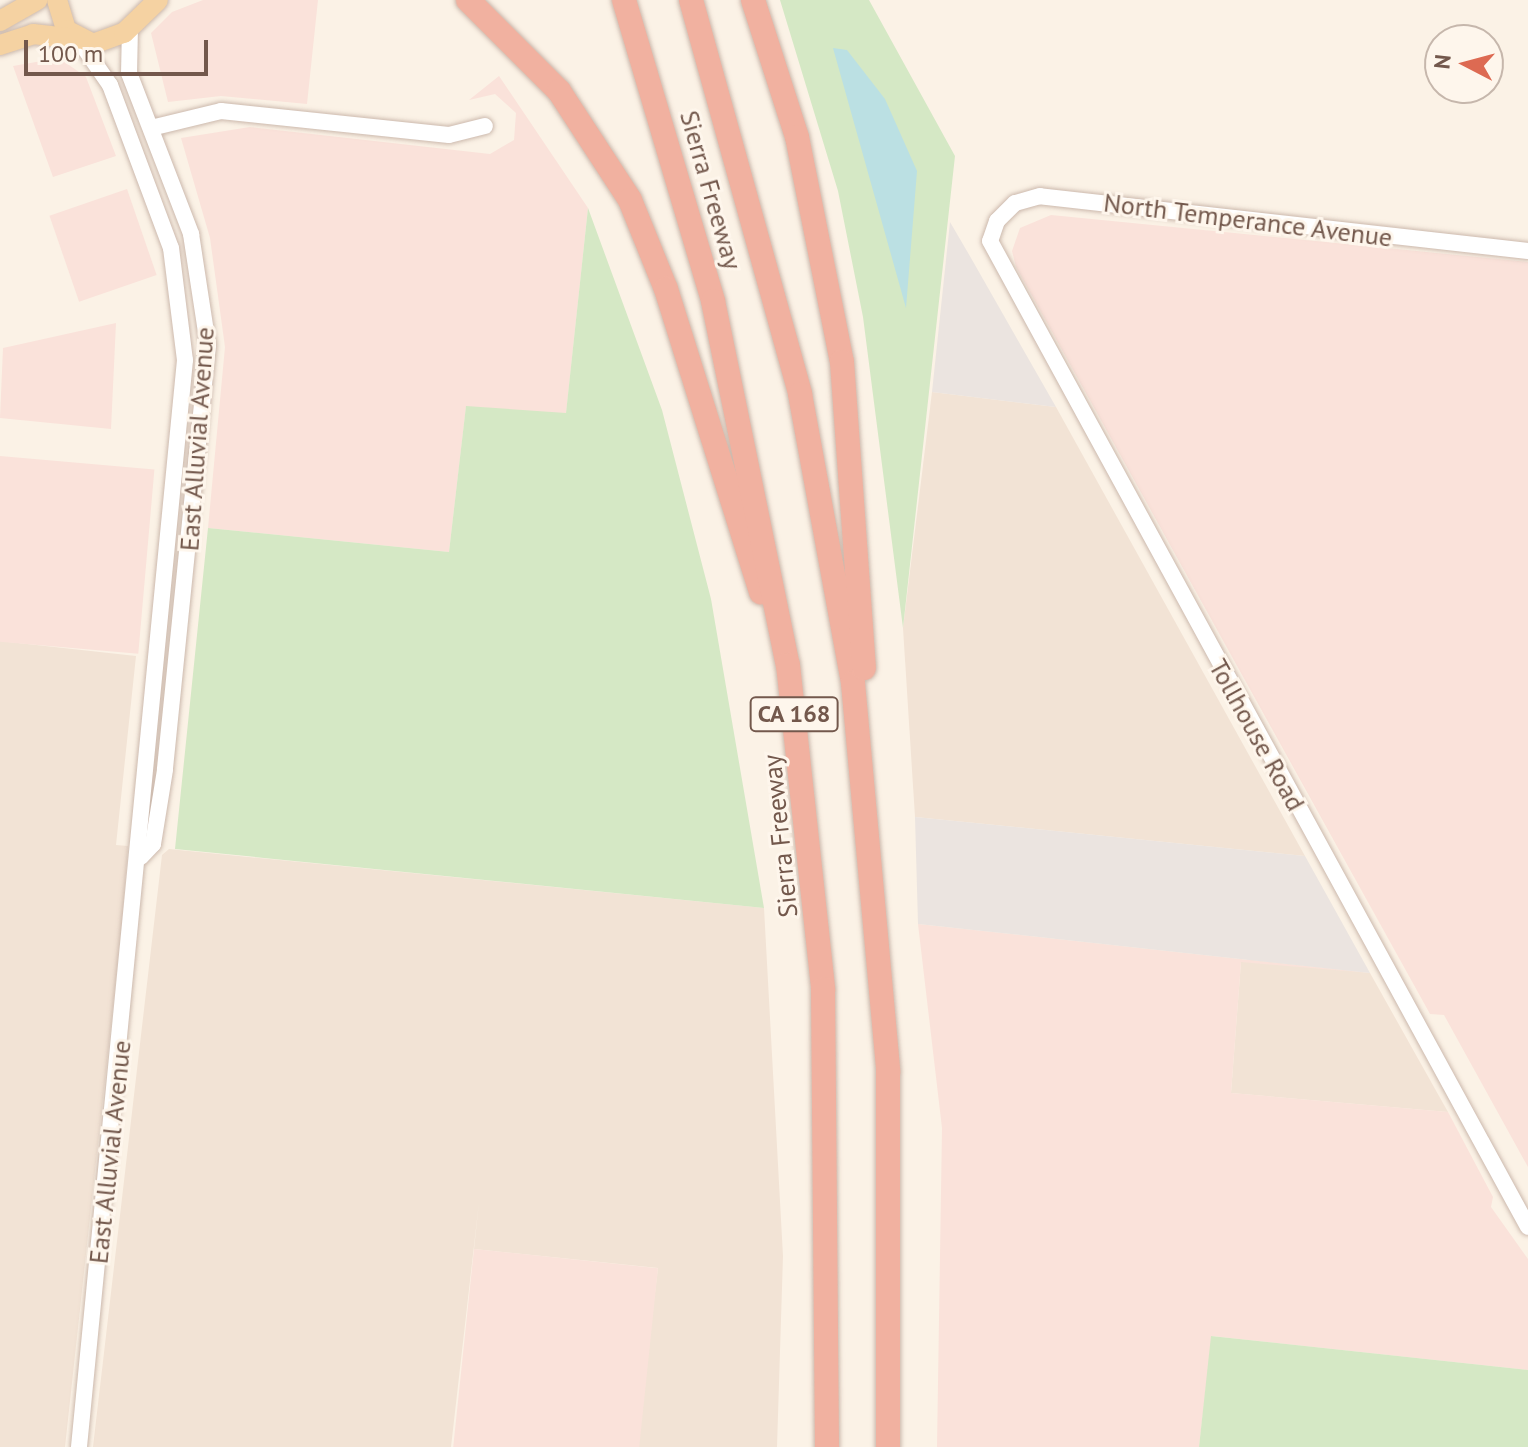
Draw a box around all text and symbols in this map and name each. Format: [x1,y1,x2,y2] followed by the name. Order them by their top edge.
[28,24,212,74] scale bar
[1424,24,1504,104] north arrow
[38,38,103,69] text: 100 m
[1427,53,1457,70] text: N
[673,107,749,273] street label: Sierra Freeway
[1101,187,1395,253] street label: North Temperance Avenue
[174,325,220,553] street label: East Alluvial Avenue
[1203,654,1311,816] street label: Tollhouse Road
[748,694,840,734] road number: CA 168
[756,753,804,919] street label: Sierra Freeway
[83,1038,137,1266] street label: East Alluvial Avenue

